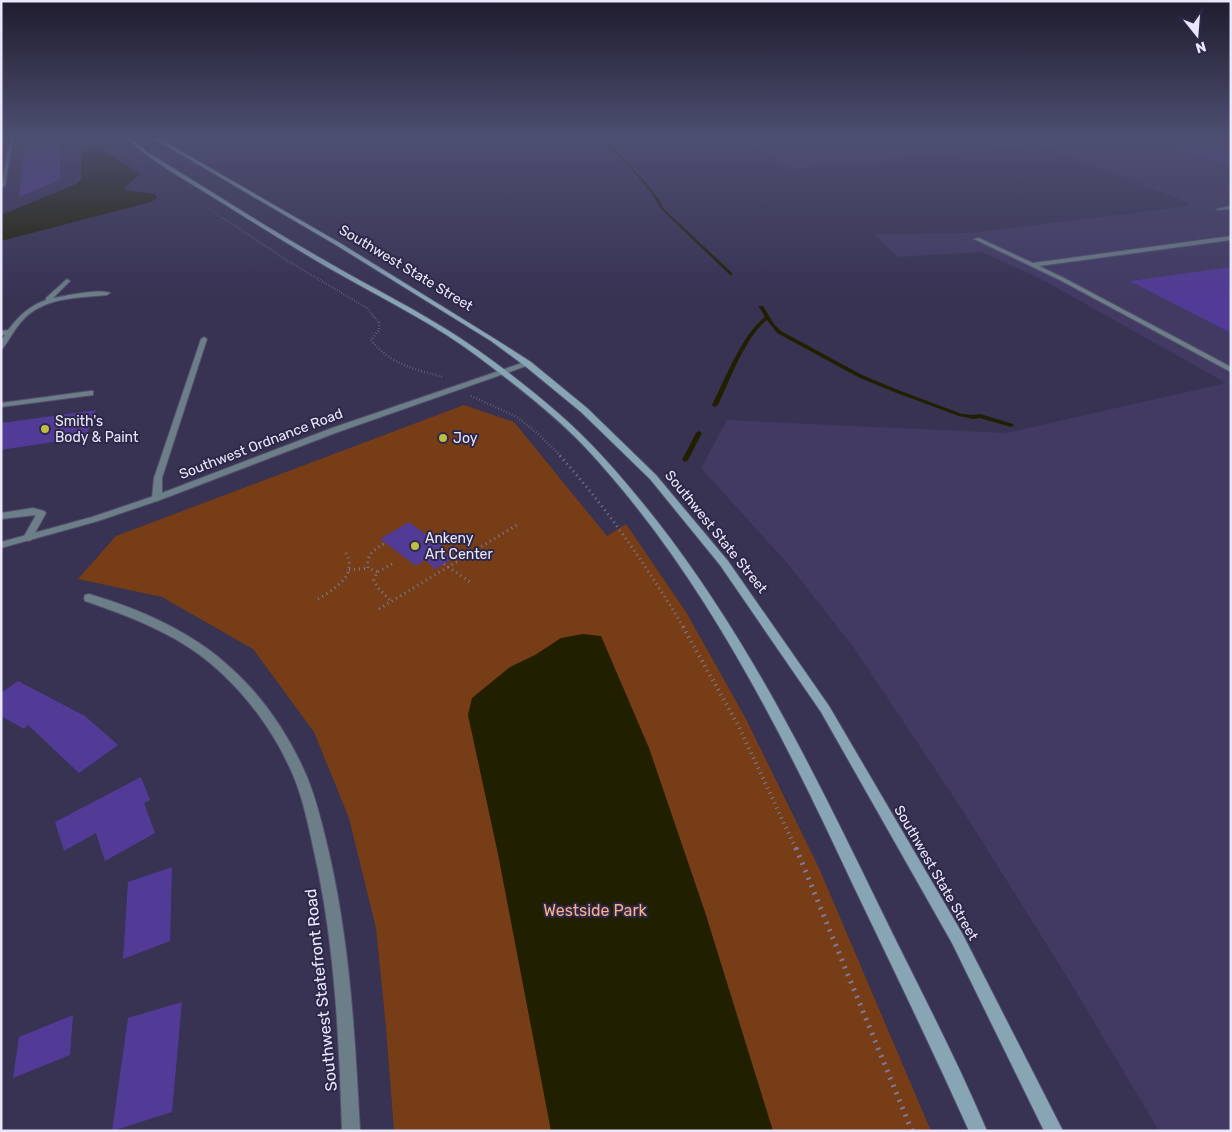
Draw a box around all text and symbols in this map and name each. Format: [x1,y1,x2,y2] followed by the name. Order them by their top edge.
[1172,10,1222,60] north arrow
[1193,37,1208,57] text: N
[336,221,476,315] street label: Southwest State Street
[177,405,345,483] street label: Southwest Ordnance Road
[55,413,139,446] place label: Smith's Body & Paint
[39,423,51,435] marker: Smith's Body & Paint
[453,430,478,447] place label: Joy
[437,432,449,444] marker: Joy
[661,467,771,597] street label: Southwest State Street
[425,530,493,563] place label: Ankeny Art Center
[409,540,421,552] marker: Ankeny Art Center
[890,802,982,944] street label: Southwest State Street
[301,888,341,1092] street label: Southwest Statefront Road
[543,901,648,920] park label: Westside Park

